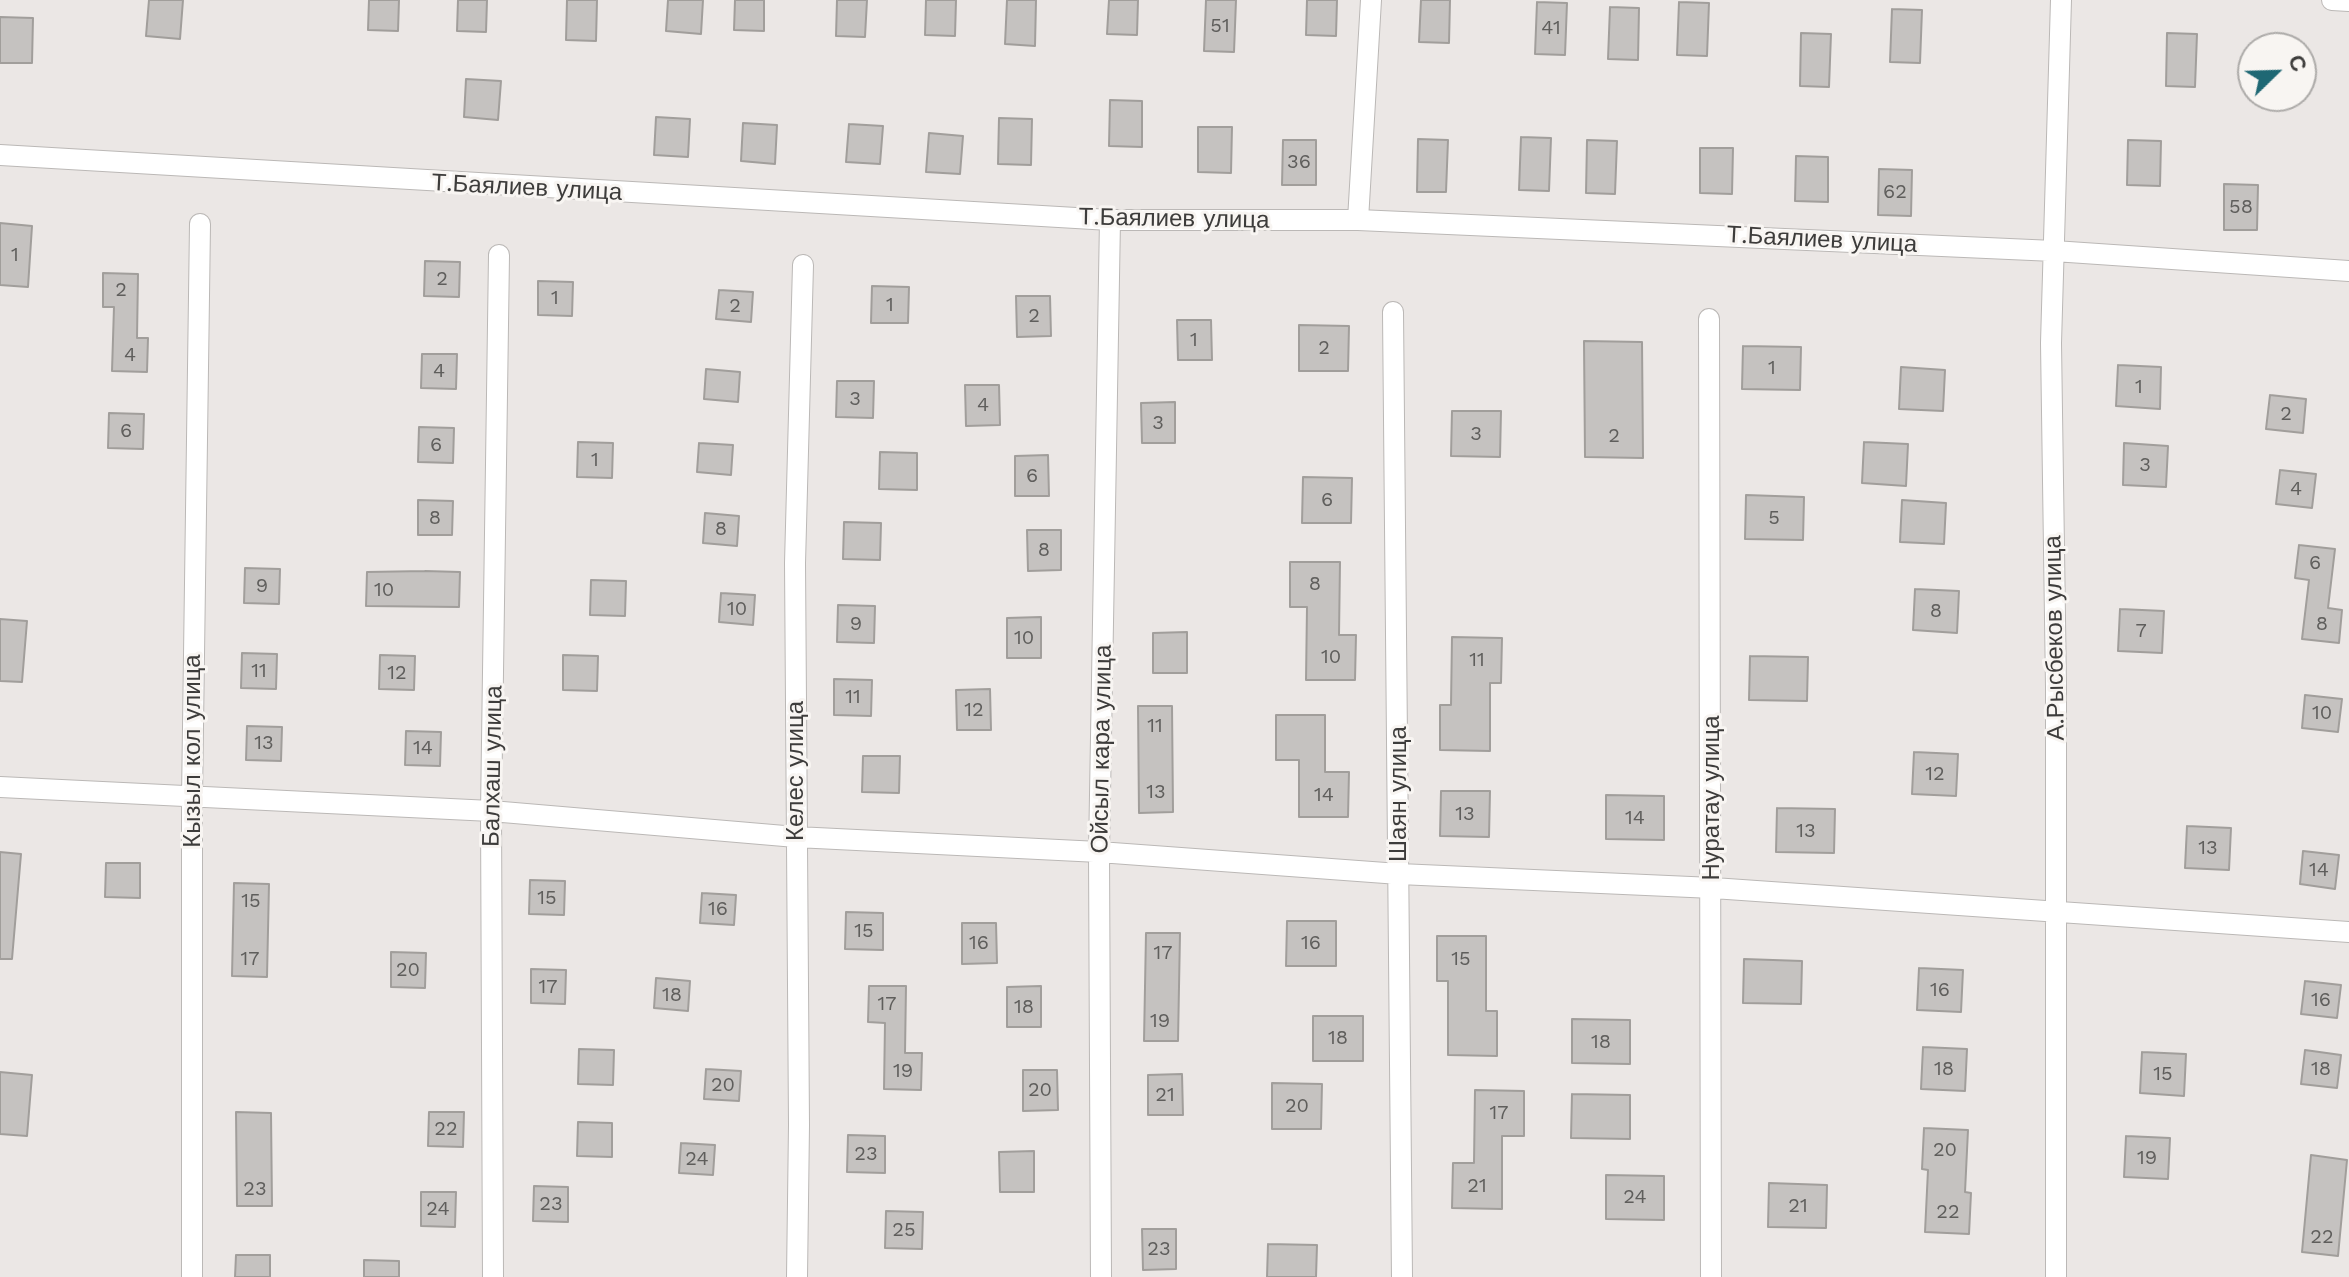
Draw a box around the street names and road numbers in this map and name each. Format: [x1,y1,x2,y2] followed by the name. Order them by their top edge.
[431,169,623,207] street label: Т.Баялиев улица
[1078,203,1270,235] street label: Т.Баялиев улица
[1726,221,1918,259] street label: Т.Баялиев улица
[2039,535,2071,741] street label: А.Рысбеков улица
[1086,644,1118,854] street label: Ойсыл кара улица
[179,654,207,848] street label: Кызыл кол улица
[477,685,509,847] street label: Балхаш улица
[782,701,810,841] street label: Келес улица
[1698,715,1726,881] street label: Нуратау улица
[1385,726,1413,862] street label: Шаян улица

